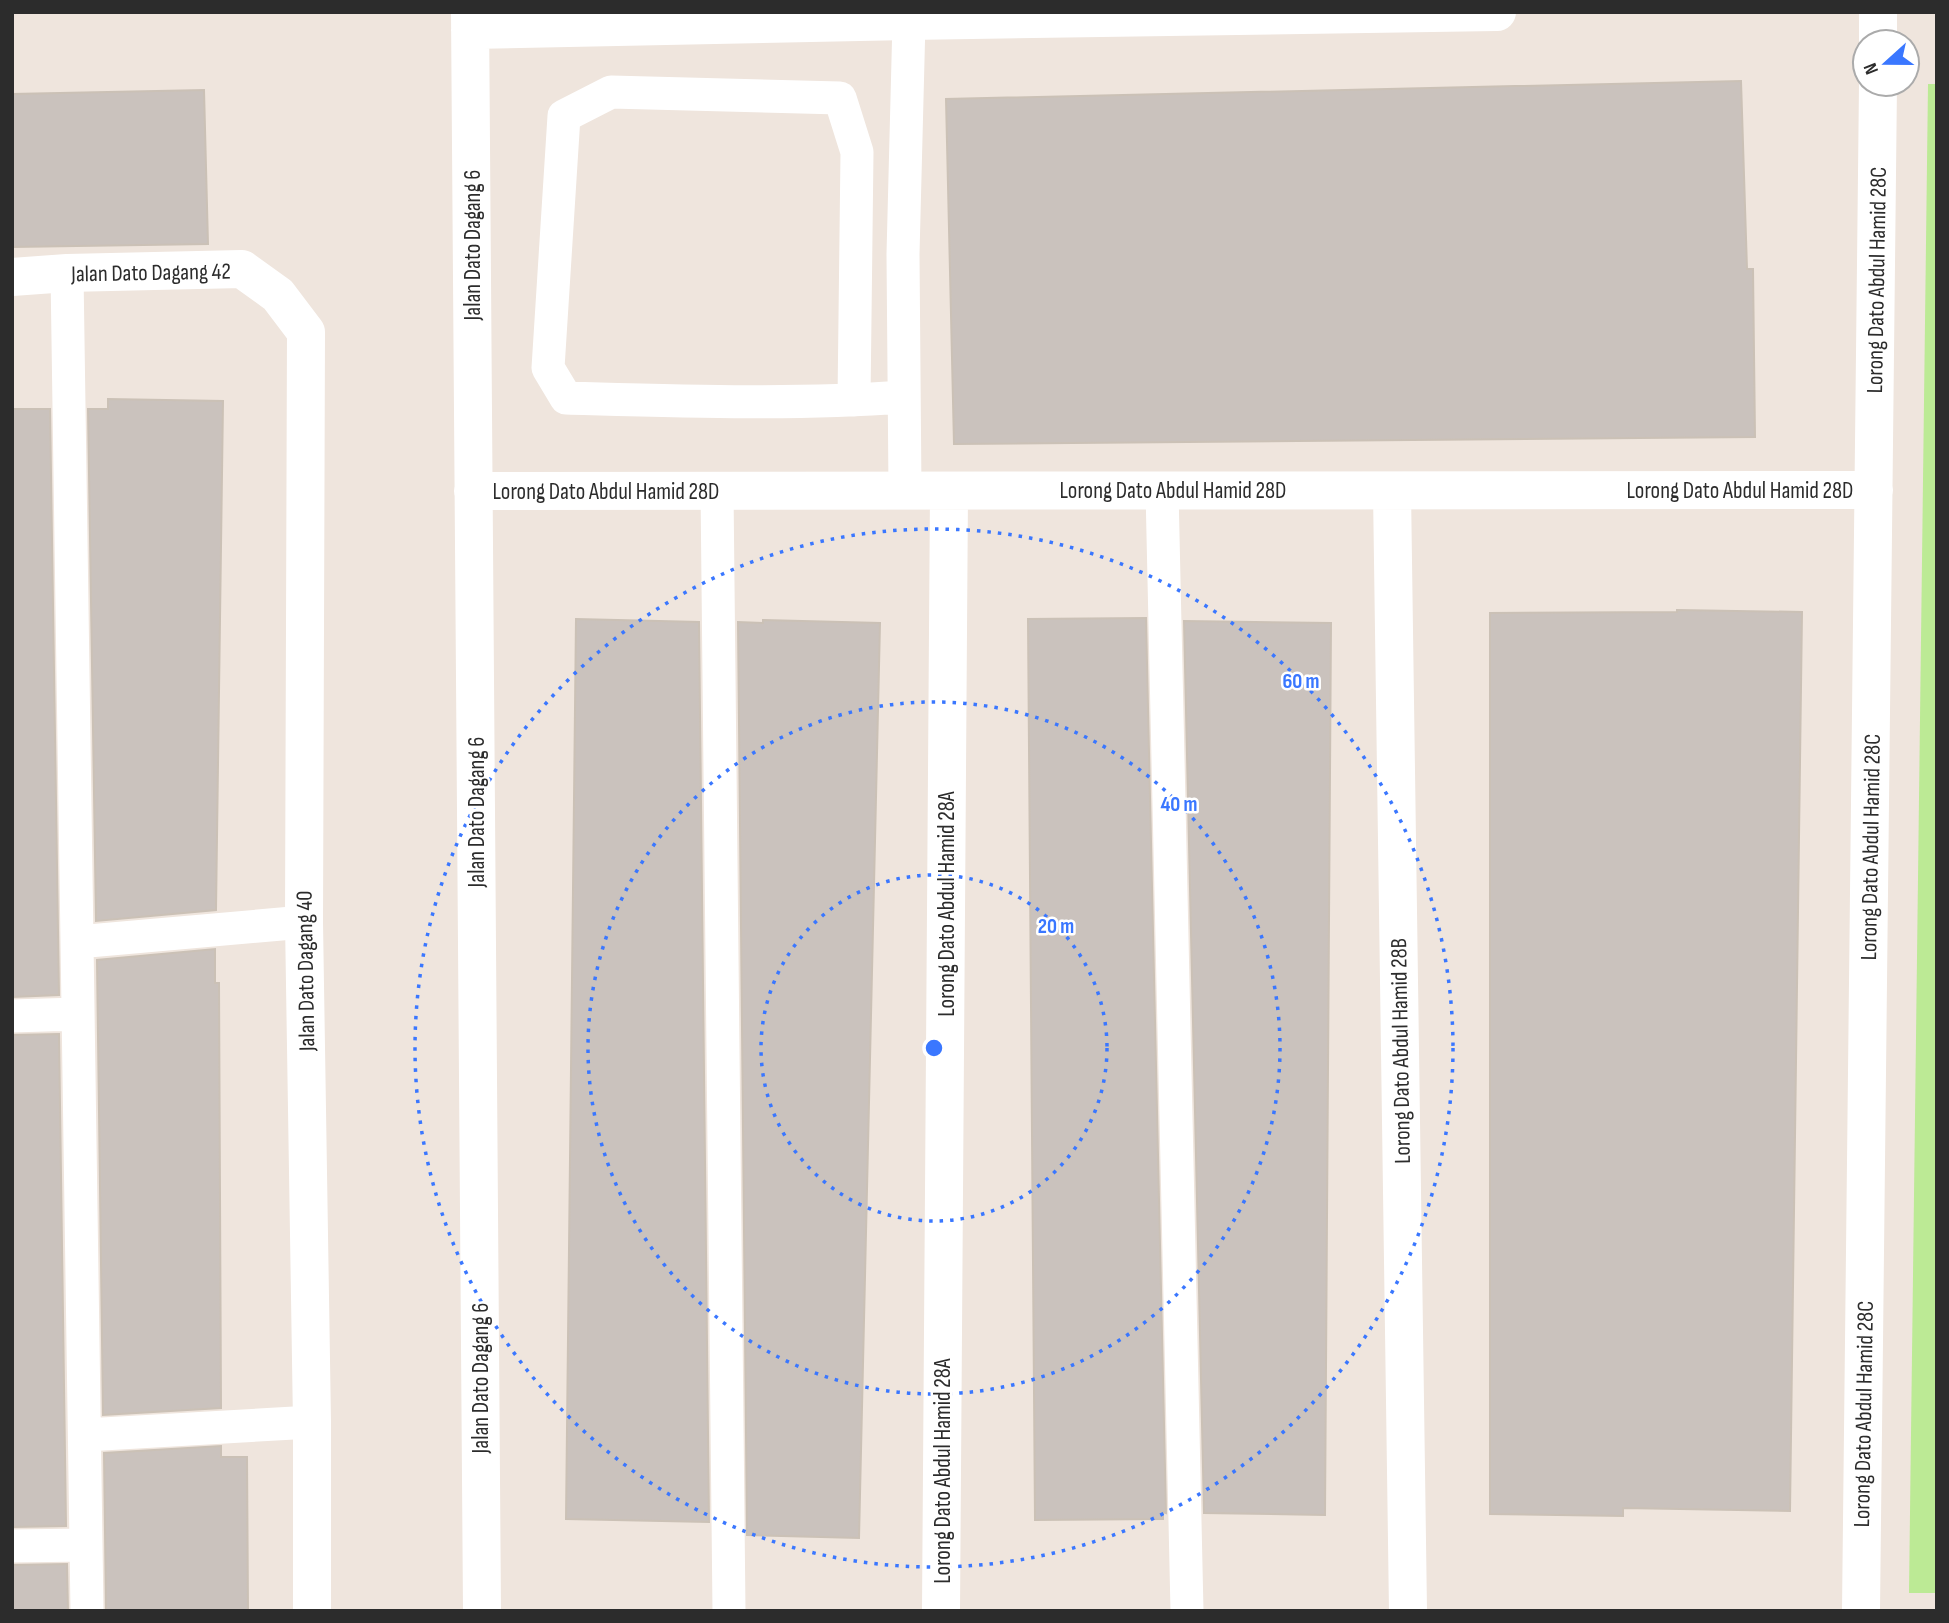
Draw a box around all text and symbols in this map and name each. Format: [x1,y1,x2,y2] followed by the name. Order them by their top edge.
[1851,28,1921,98] north arrow
[1859,60,1884,77] text: N
[1861,166,1893,394] street label: Lorong Dato Abdul Hamid 28C
[459,170,487,321] street label: Jalan Dato Dagang 6
[70,258,231,288] street label: Jalan Dato Dagang 42
[1060,477,1286,505] street label: Lorong Dato Abdul Hamid 28D
[1627,477,1853,505] street label: Lorong Dato Abdul Hamid 28D
[493,478,719,506] street label: Lorong Dato Abdul Hamid 28D
[1282,669,1320,694] text: 60 m
[1855,733,1887,961] street label: Lorong Dato Abdul Hamid 28C
[463,737,491,888] street label: Jalan Dato Dagang 6
[933,791,961,1017] street label: Lorong Dato Abdul Hamid 28A
[1161,792,1197,817] text: 40 m
[291,890,321,1052] street label: Jalan Dato Dagang 40
[1038,914,1074,939] text: 20 m
[1385,938,1417,1164] street label: Lorong Dato Abdul Hamid 28B
[922,1036,946,1060] centre of rings
[1848,1300,1880,1528] street label: Lorong Dato Abdul Hamid 28C
[467,1303,495,1454] street label: Jalan Dato Dagang 6
[929,1358,957,1584] street label: Lorong Dato Abdul Hamid 28A

